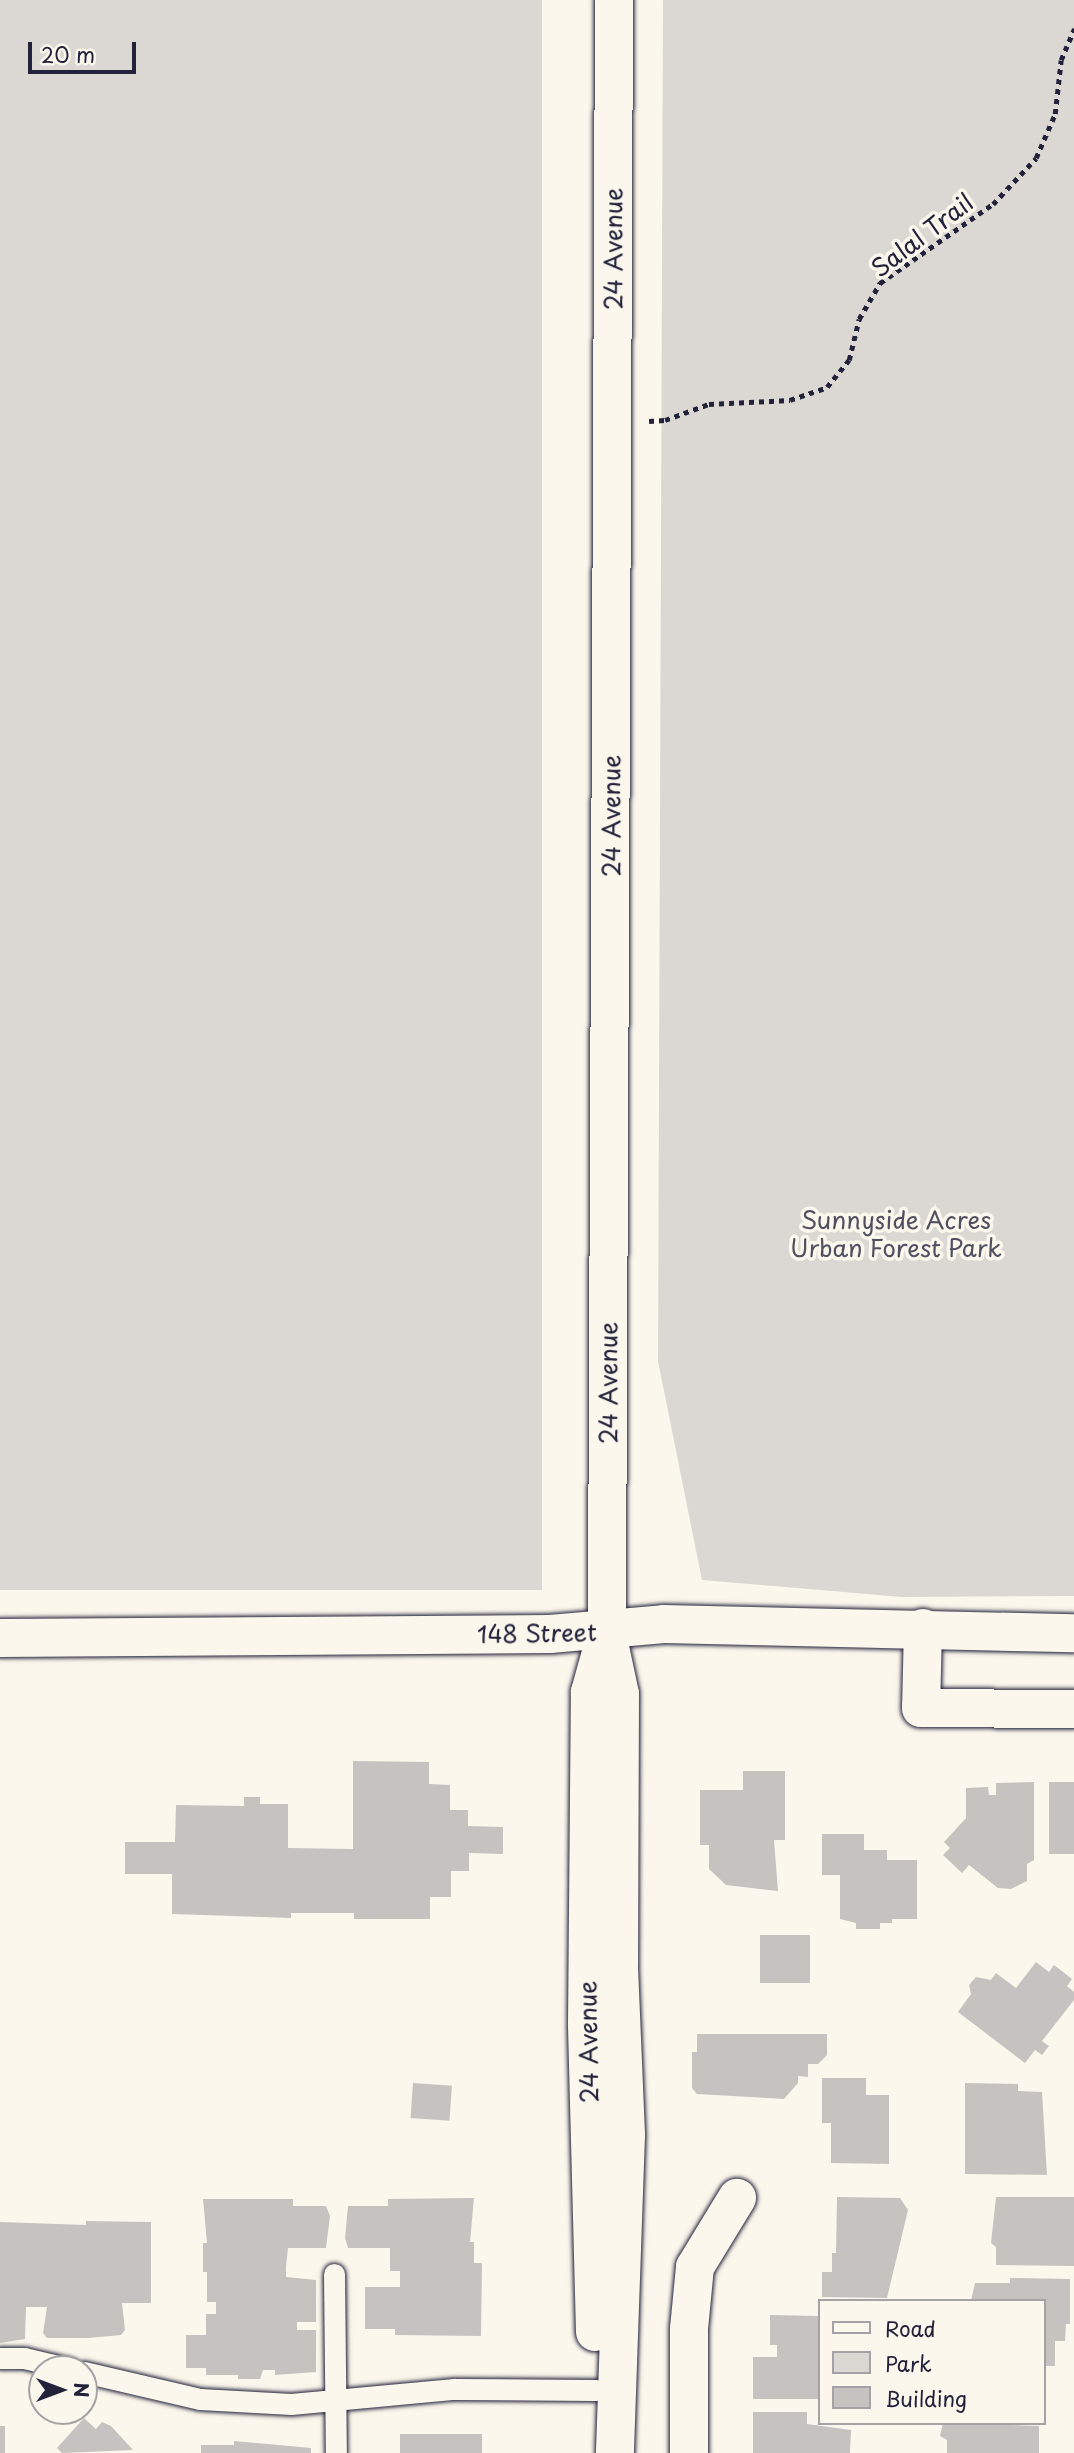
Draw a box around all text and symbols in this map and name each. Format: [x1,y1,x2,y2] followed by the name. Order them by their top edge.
[32,28,140,72] scale bar
[41,38,95,70] text: 20 m
[865,187,979,283] street label: Salal Trail
[599,188,627,310] street label: 24 Avenue
[597,755,625,877] street label: 24 Avenue
[789,1206,1003,1262] park label: Sunnyside Acres Urban Forest Park
[594,1322,622,1444] street label: 24 Avenue
[476,1618,598,1648] street label: 148 Street
[573,1981,603,2103] street label: 24 Avenue
[818,2299,1046,2425] legend
[885,2312,936,2344] text: Road
[885,2347,932,2379] text: Park
[28,2355,98,2425] north arrow
[68,2382,96,2398] text: N
[885,2382,967,2414] text: Building

